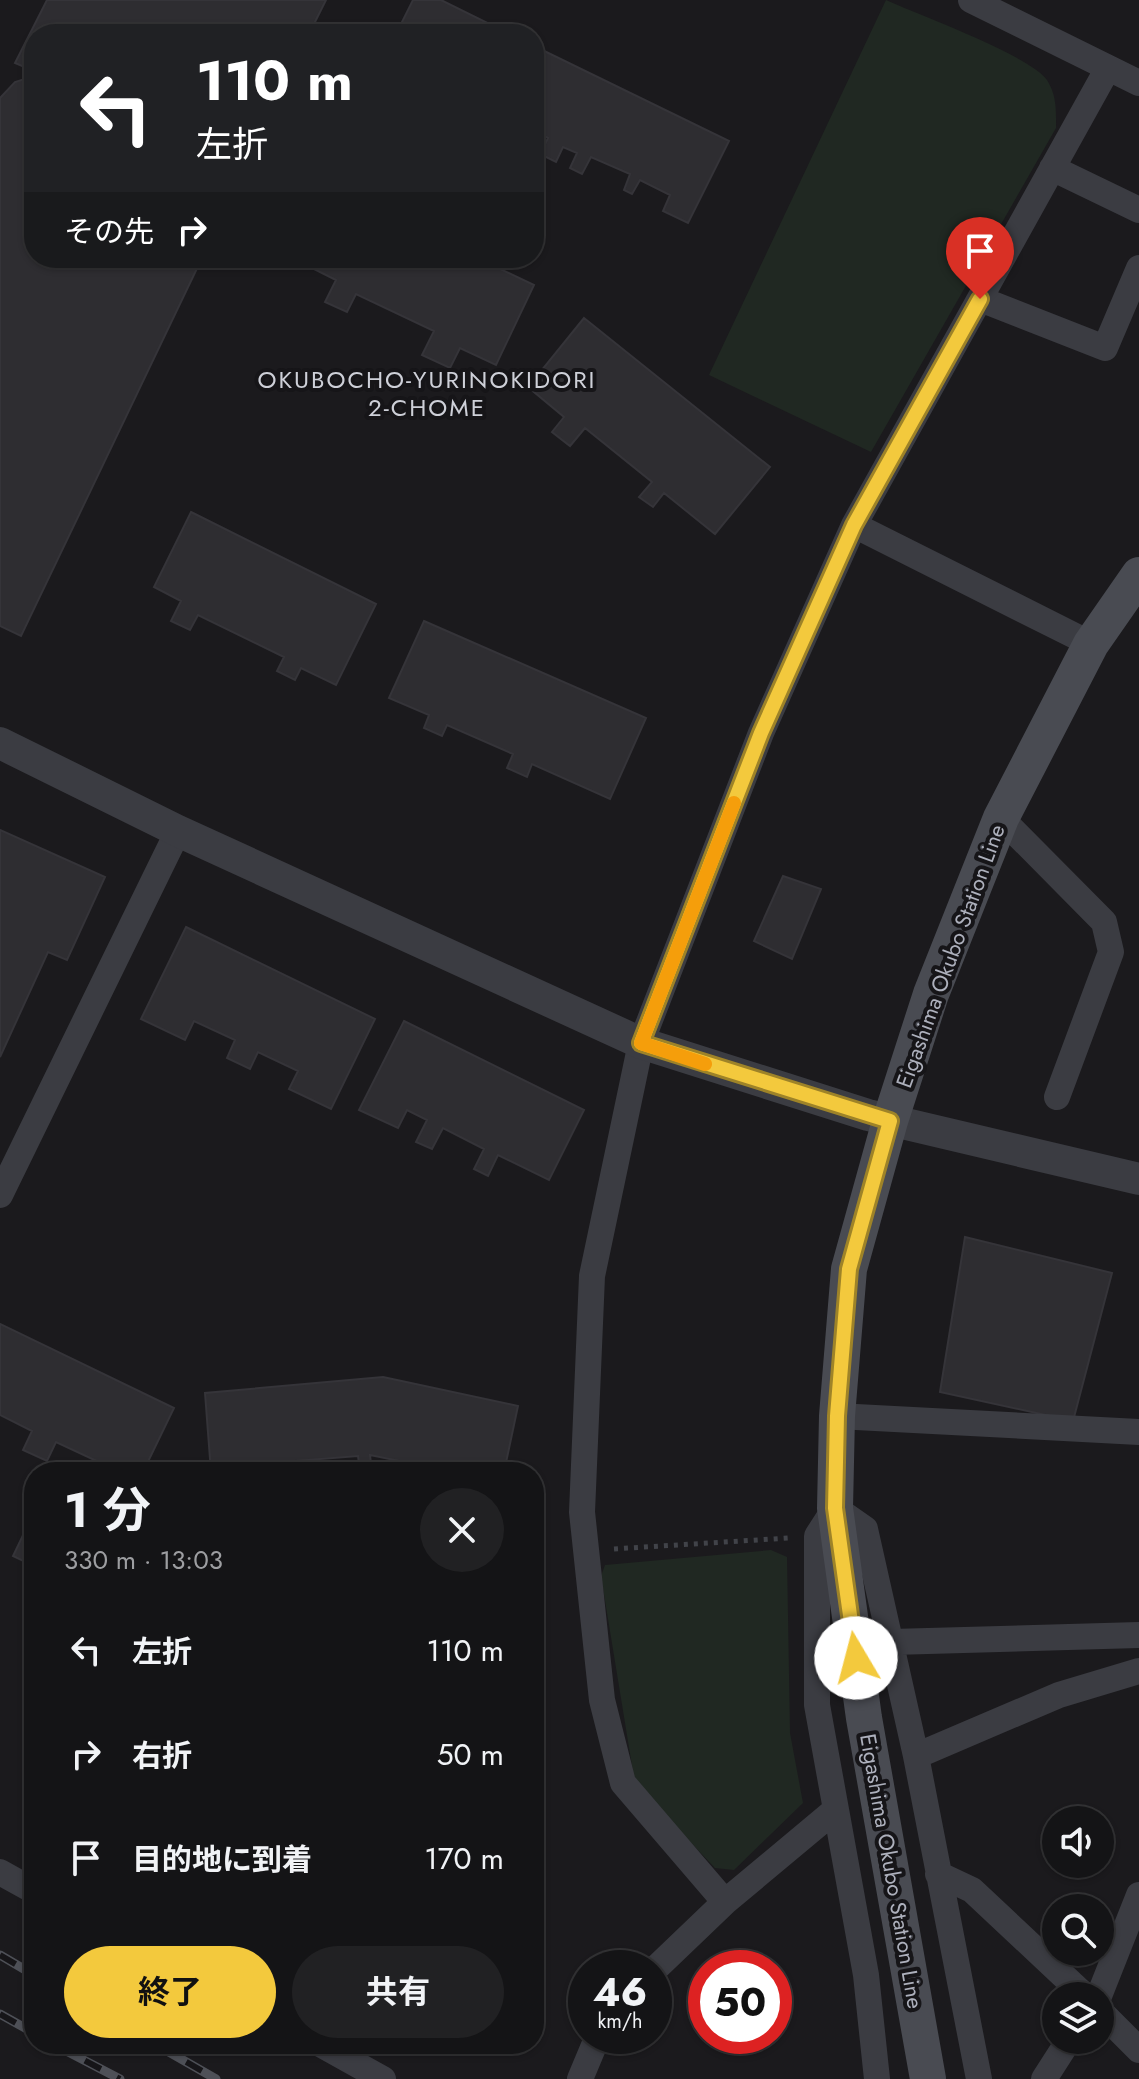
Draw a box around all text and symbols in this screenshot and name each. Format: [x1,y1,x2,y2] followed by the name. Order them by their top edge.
[196,40,353,121] text: 110 m
[64,56,168,160] icon: left
[196,118,268,170] text: 左折
[170,208,214,252] icon: right
[64,210,154,253] text: その先
[946,217,1014,299] pin
[958,229,1002,273] icon: arrive
[258,362,596,425] district label: OKUBOCHO-YURINOKIDORI 2-CHOME
[887,820,1013,1092] street label: Eigashima Okubo Station Line
[64,1476,151,1545] text: 1 分
[420,1488,504,1572] button: close
[64,1541,223,1579] text: 330 m · 13:03
[814,1616,898,1700] position arrow
[64,1628,108,1672] icon: left
[427,1629,504,1672] text: 110 m
[132,1630,192,1673] text: 左折
[852,1731,932,2011] street label: Eigashima Okubo Station Line
[64,1732,108,1776] icon: right
[437,1733,504,1776] text: 50 m
[132,1734,192,1777] text: 右折
[1042,1806,1114,2054] map controls
[1042,1806,1114,1878] button: sound
[64,1836,108,1880] icon: arrive
[424,1837,504,1880] text: 170 m
[132,1838,312,1881] text: 目的地に到着
[1042,1894,1114,1966] button: search
[64,1946,276,2038] button: 終了
[292,1946,504,2038] button: 共有
[688,1950,792,2054] speed limit sign: 50
[593,1963,647,2021] text: 46
[1042,1982,1114,2054] button: layers
[597,2007,643,2036] text: km/h

